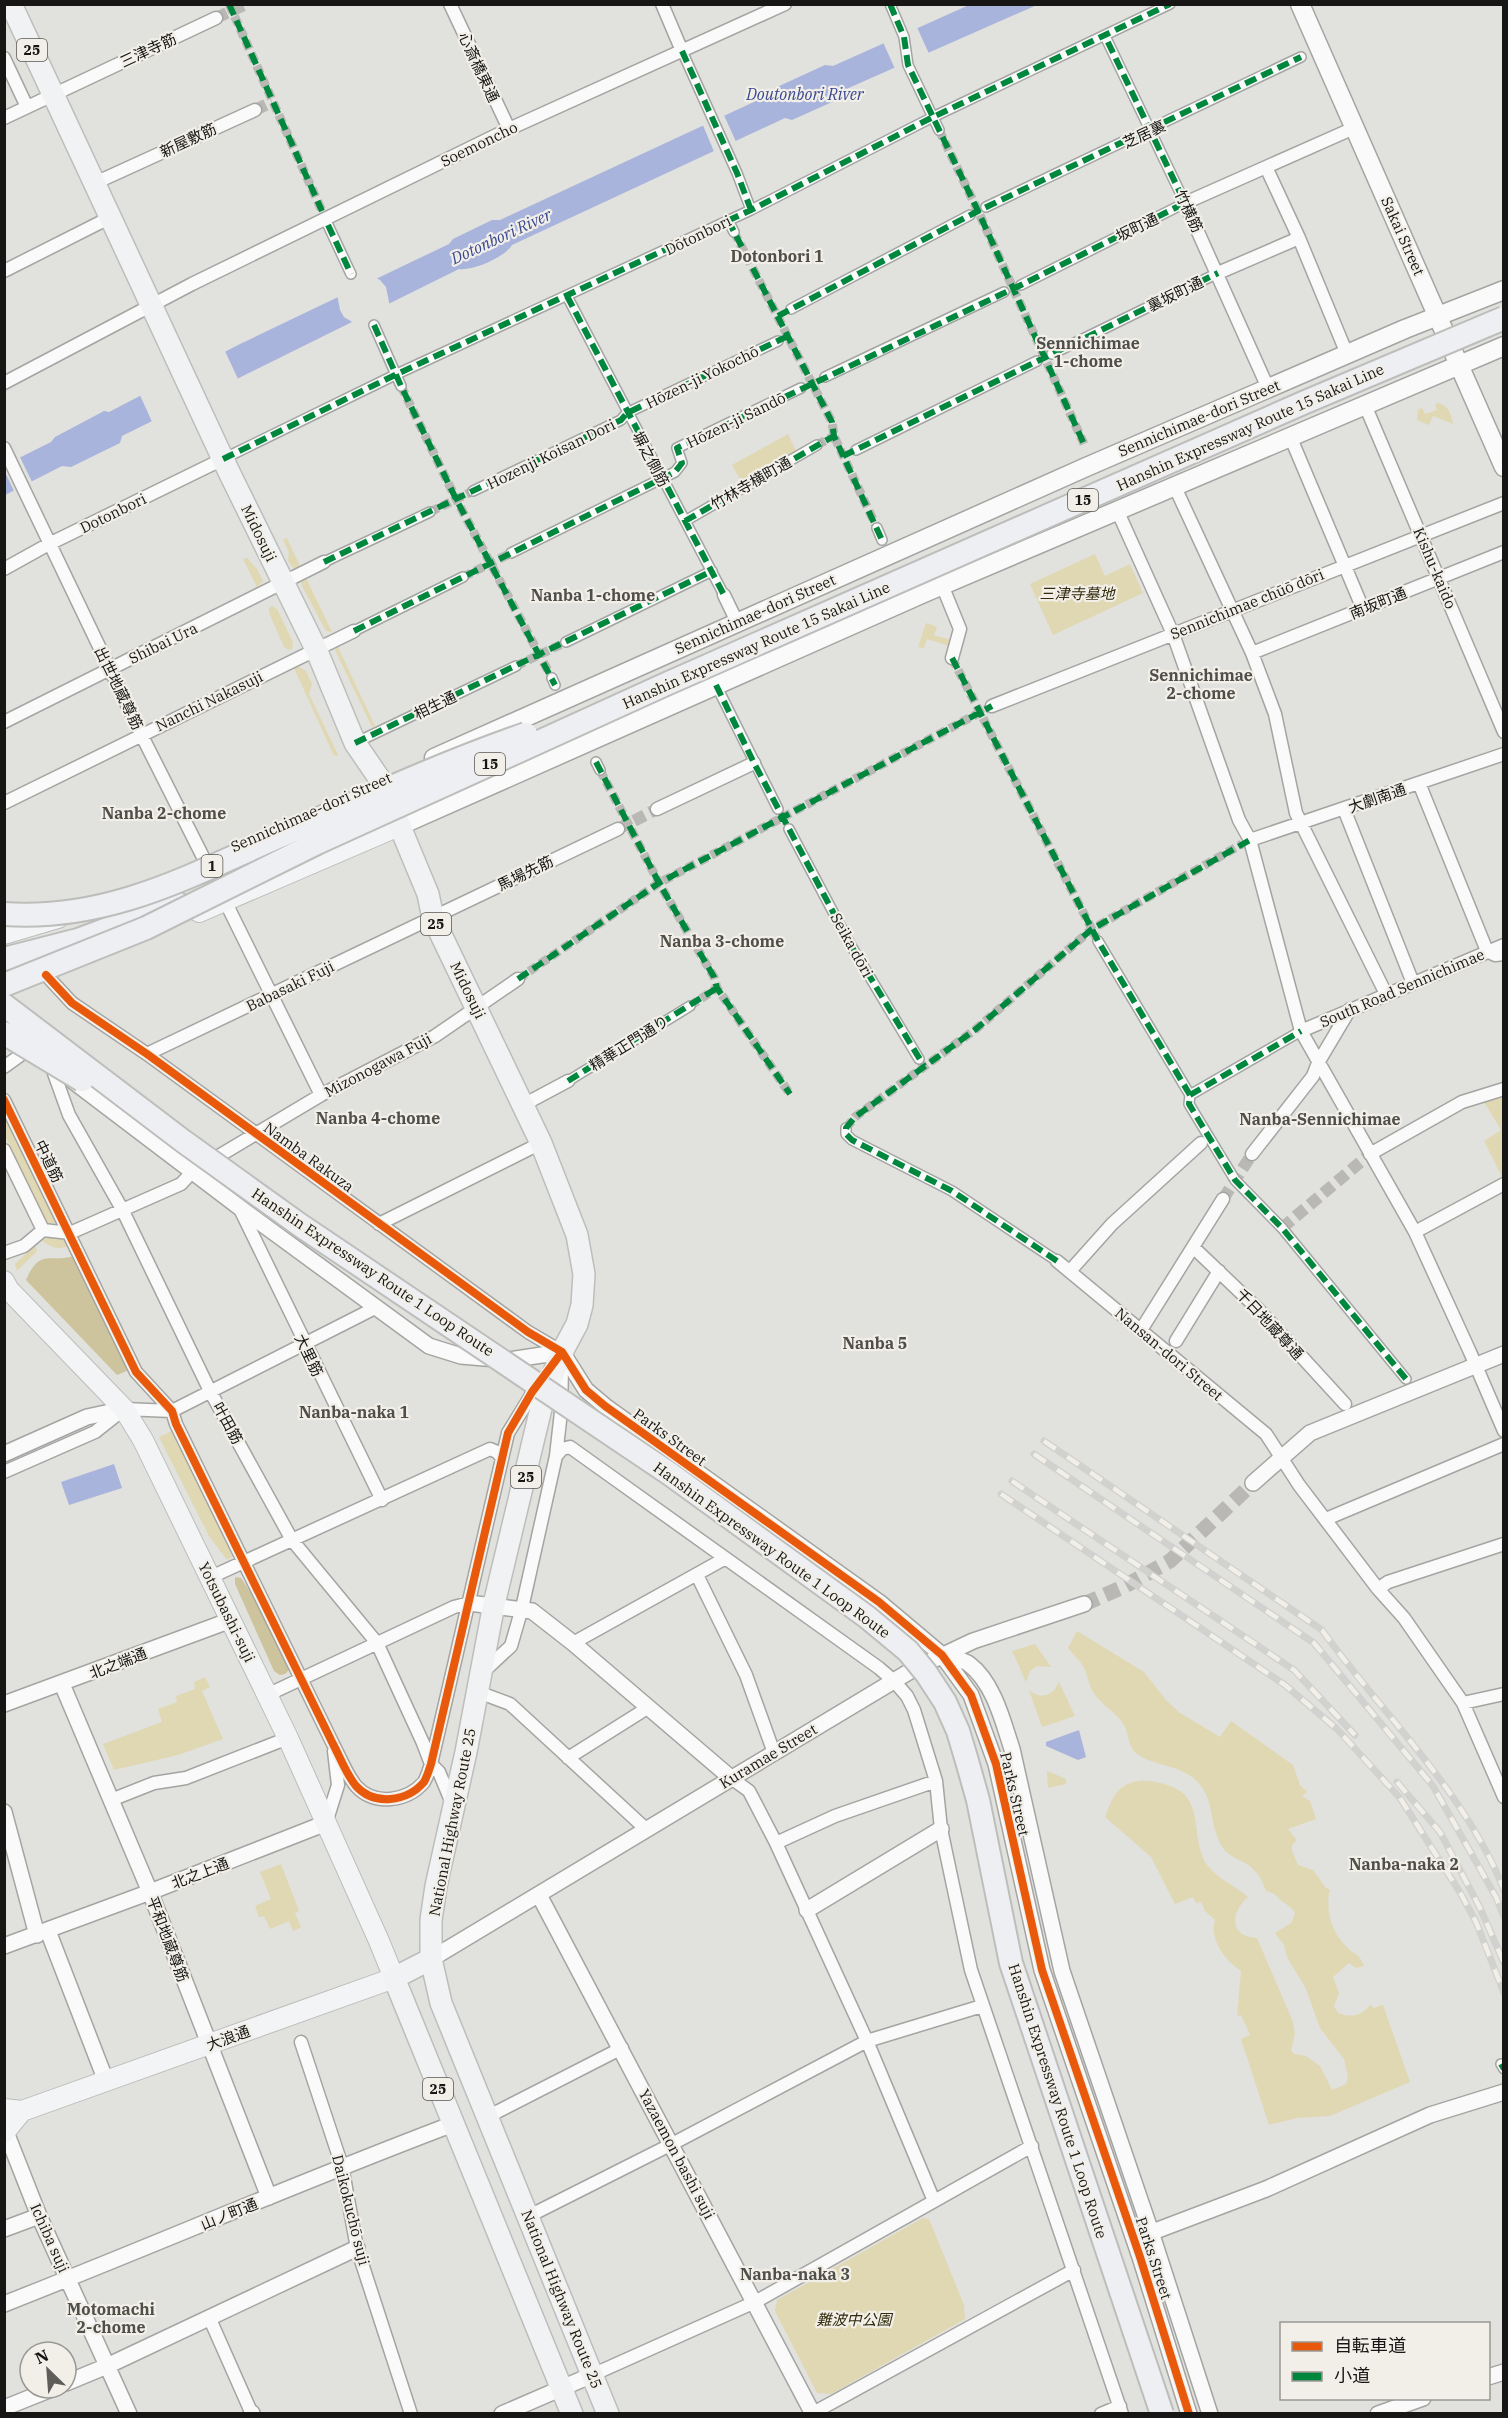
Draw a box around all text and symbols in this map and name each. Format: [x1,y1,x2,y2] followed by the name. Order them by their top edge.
[117,29,179,71] street label: 三津寺筋
[455,29,503,105] street label: 心斎橋東通
[17,39,47,61] road number: 25
[745,84,865,104] water label: Doutonbori River
[1120,116,1168,152] street label: 芝居裏
[437,117,521,171] street label: Soemoncho
[157,119,219,161] street label: 新屋敷筋
[1171,187,1207,235] street label: 竹横筋
[1377,194,1429,278] street label: Sakai Street
[447,204,555,268] water label: Dotonbori River
[1113,209,1161,245] street label: 坂町通
[662,211,734,259] street label: Dōtonbori
[730,246,824,266] district label: Dotonbori 1
[1144,272,1206,316] street label: 裏坂町通
[1036,333,1140,371] district label: Sennichimae 1-chome
[642,341,762,413] street label: Hōzen-ji Yokochō
[1113,359,1387,495] street label: Hanshin Expressway Route 15 Sakai Line
[1115,375,1283,461] street label: Sennichimae-dori Street
[683,388,789,452] street label: Hōzen-ji Sandō
[484,415,618,493] street label: Hozenji Koisan Dori
[629,428,673,490] street label: 塀之側筋
[707,452,795,514] street label: 竹林寺横町通
[77,489,149,537] street label: Dotonbori
[1068,489,1098,511] road number: 15
[237,501,281,565] street label: Midosuji
[1409,524,1461,612] street label: Kishu-kaido
[1167,564,1327,644] street label: Sennichimae chūō dōri
[672,570,838,658] street label: Sennichimae-dori Street
[619,577,893,713] street label: Hanshin Expressway Route 15 Sakai Line
[1347,583,1409,623] street label: 南坂町通
[1039,584,1116,603] park label: 三津寺墓地
[531,585,655,605] district label: Nanba 1-chome
[125,618,201,668] street label: Shibai Ura
[91,643,147,733] street label: 出世地蔵尊筋
[1149,665,1253,703] district label: Sennichimae 2-chome
[152,667,266,735] street label: Nanchi Nakasuji
[411,687,459,723] street label: 相生通
[475,753,505,775] road number: 15
[228,768,394,856] street label: Sennichimae-dori Street
[1346,779,1408,817] street label: 大劇南通
[102,803,226,823] district label: Nanba 2-chome
[494,851,556,895] street label: 馬場先筋
[202,855,222,877] road number: 1
[826,909,878,981] street label: Seika dōri
[421,913,451,935] road number: 25
[660,931,784,951] district label: Nanba 3-chome
[1317,945,1487,1031] street label: South Road Sennichimae
[243,956,337,1015] street label: Babasaki Fuji
[446,958,490,1022] street label: Midosuji
[586,1011,672,1075] street label: 精華正門通り
[321,1029,435,1101] street label: Mizonogawa Fuji
[316,1108,440,1128] district label: Nanba 4-chome
[1239,1109,1401,1129] district label: Nanba-Sennichimae
[260,1118,358,1196] street label: Namba Rakuza
[31,1137,67,1185] street label: 中道筋
[248,1184,498,1360] street label: Hanshin Expressway Route 1 Loop Route
[1232,1285,1308,1363] street label: 千日地蔵尊通
[1111,1303,1227,1405] street label: Nansan-dori Street
[291,1331,327,1379] street label: 大里筋
[843,1333,907,1353] district label: Nanba 5
[209,1399,247,1447] street label: 叶田筋
[299,1402,409,1422] district label: Nanba-naka 1
[630,1404,710,1470] street label: Parks Street
[650,1458,894,1642] street label: Hanshin Expressway Route 1 Loop Route
[511,1466,541,1488] road number: 25
[195,1559,260,1666] street label: Yotsubashi-suji
[87,1643,149,1683] street label: 北之端通
[716,1719,820,1793] street label: Kuramae Street
[424,1726,480,1918] street label: National Highway Route 25
[996,1750,1034,1838] street label: Parks Street
[169,1853,231,1893] street label: 北之上通
[1349,1854,1459,1874] district label: Nanba-naka 2
[143,1894,193,1984] street label: 平和地蔵尊筋
[1004,1961,1112,2241] street label: Hanshin Expressway Route 1 Loop Route
[204,2021,252,2055] street label: 大浪通
[423,2078,453,2100] road number: 25
[635,2086,719,2222] street label: Yazaemon bashi suji
[328,2153,374,2268] street label: Daikokuchō suji
[198,2194,260,2234] street label: 山ノ町通
[26,2200,74,2276] street label: Ichiba suji
[517,2207,607,2391] street label: National Highway Route 25
[1132,2214,1176,2302] street label: Parks Street
[740,2264,850,2284] district label: Nanba-naka 3
[67,2299,155,2337] district label: Motomachi 2-chome
[816,2310,893,2329] park label: 難波中公園
[1280,2322,1490,2400] legend
[1334,2334,1406,2357] text: 自転車道
[18,2340,78,2400] north arrow
[32,2345,52,2368] text: N
[1334,2364,1370,2387] text: 小道

